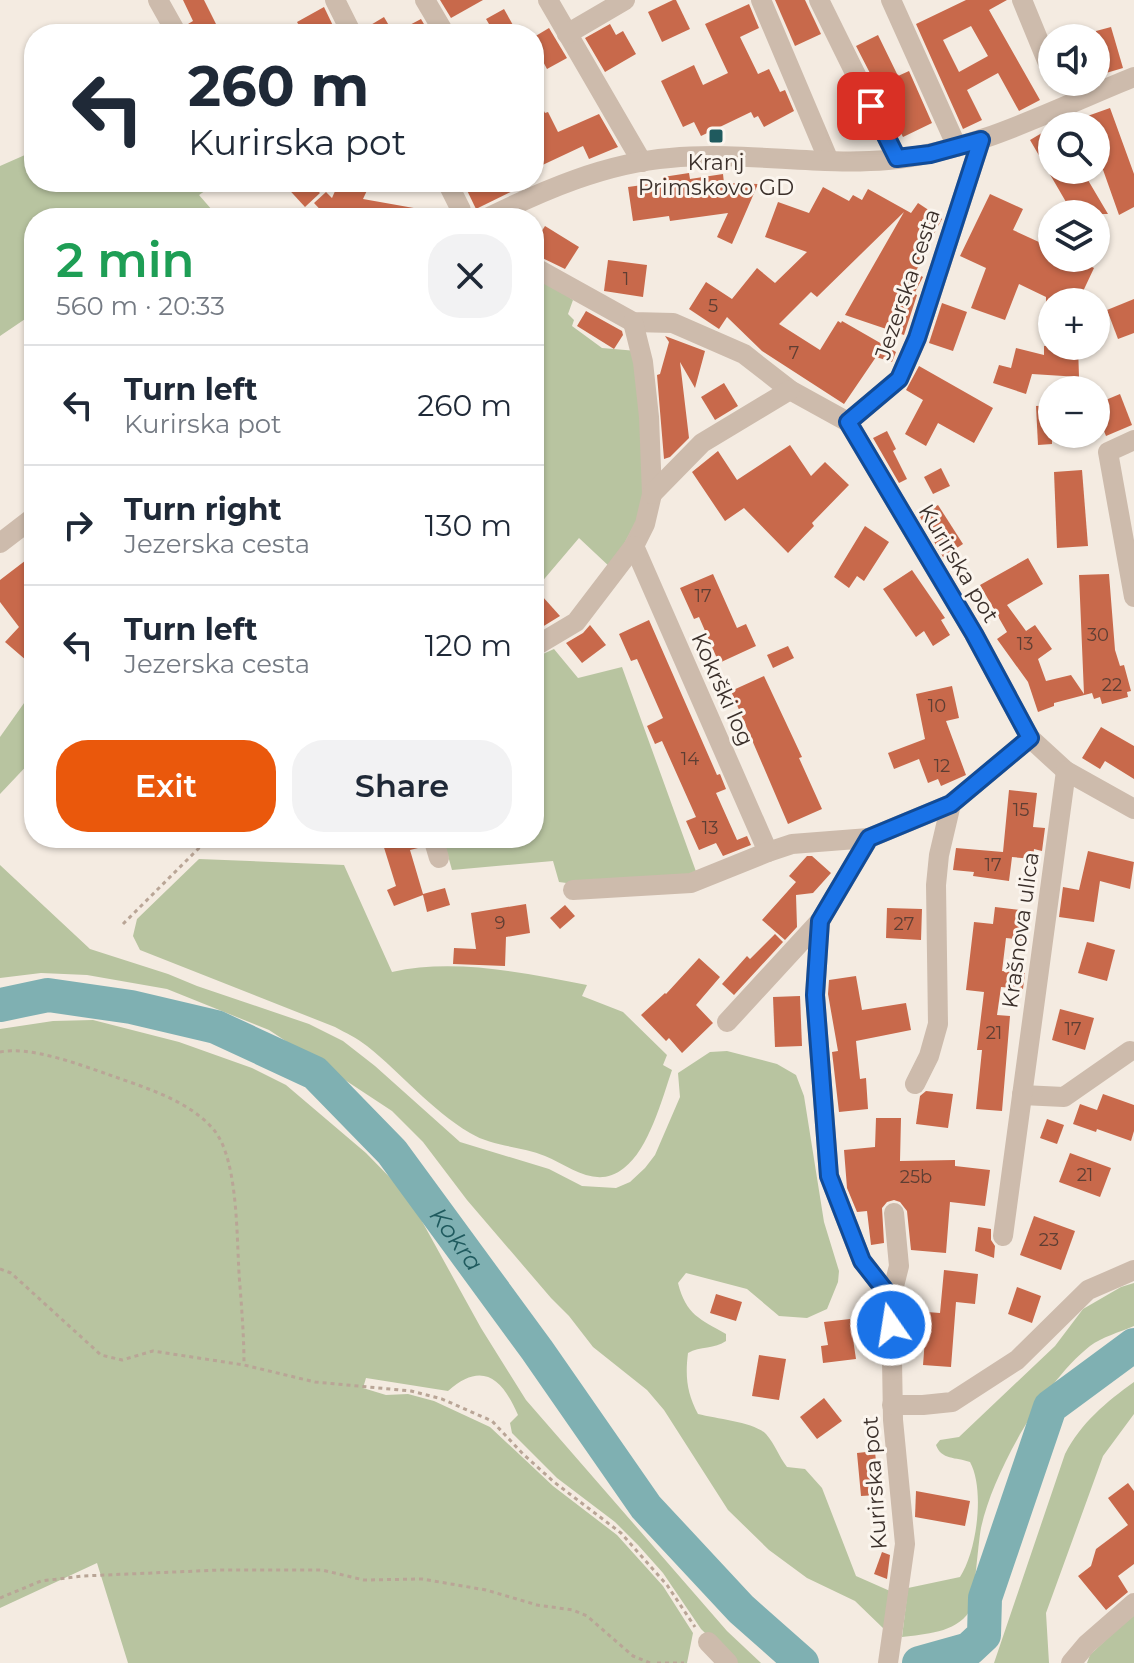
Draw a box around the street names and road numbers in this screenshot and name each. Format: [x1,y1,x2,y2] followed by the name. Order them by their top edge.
[869,205,946,364] street label: Jezerska cesta
[913,499,1005,627] street label: Kurirska pot
[686,628,759,750] street label: Kokrški log
[996,850,1045,1010] street label: Krašnova ulica
[856,1415,893,1550] street label: Kurirska pot

